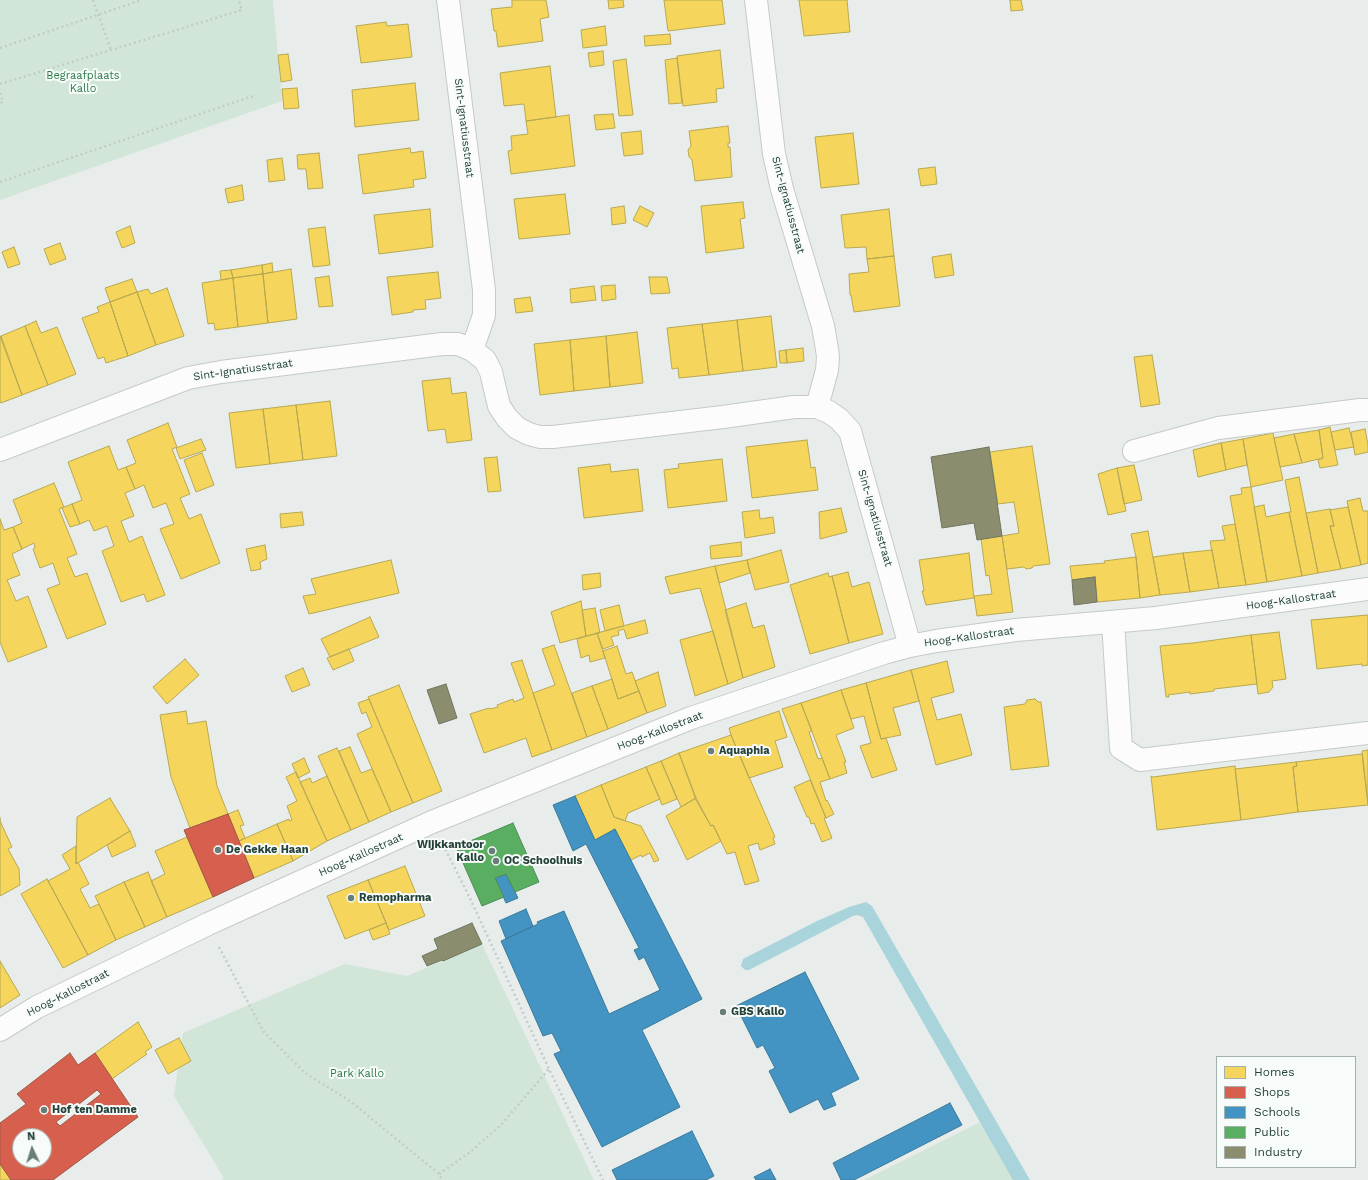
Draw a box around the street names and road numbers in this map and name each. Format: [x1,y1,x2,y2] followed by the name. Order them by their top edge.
[451,77,477,179] street label: Sint-Ignatiusstraat
[769,155,807,255] street label: Sint-Ignatiusstraat
[192,356,294,384] street label: Sint-Ignatiusstraat
[855,468,895,568] street label: Sint-Ignatiusstraat
[1245,587,1337,613] street label: Hoog-Kallostraat
[923,624,1015,650] street label: Hoog-Kallostraat
[615,709,705,753] street label: Hoog-Kallostraat
[317,830,405,880] street label: Hoog-Kallostraat
[25,966,111,1020] street label: Hoog-Kallostraat

